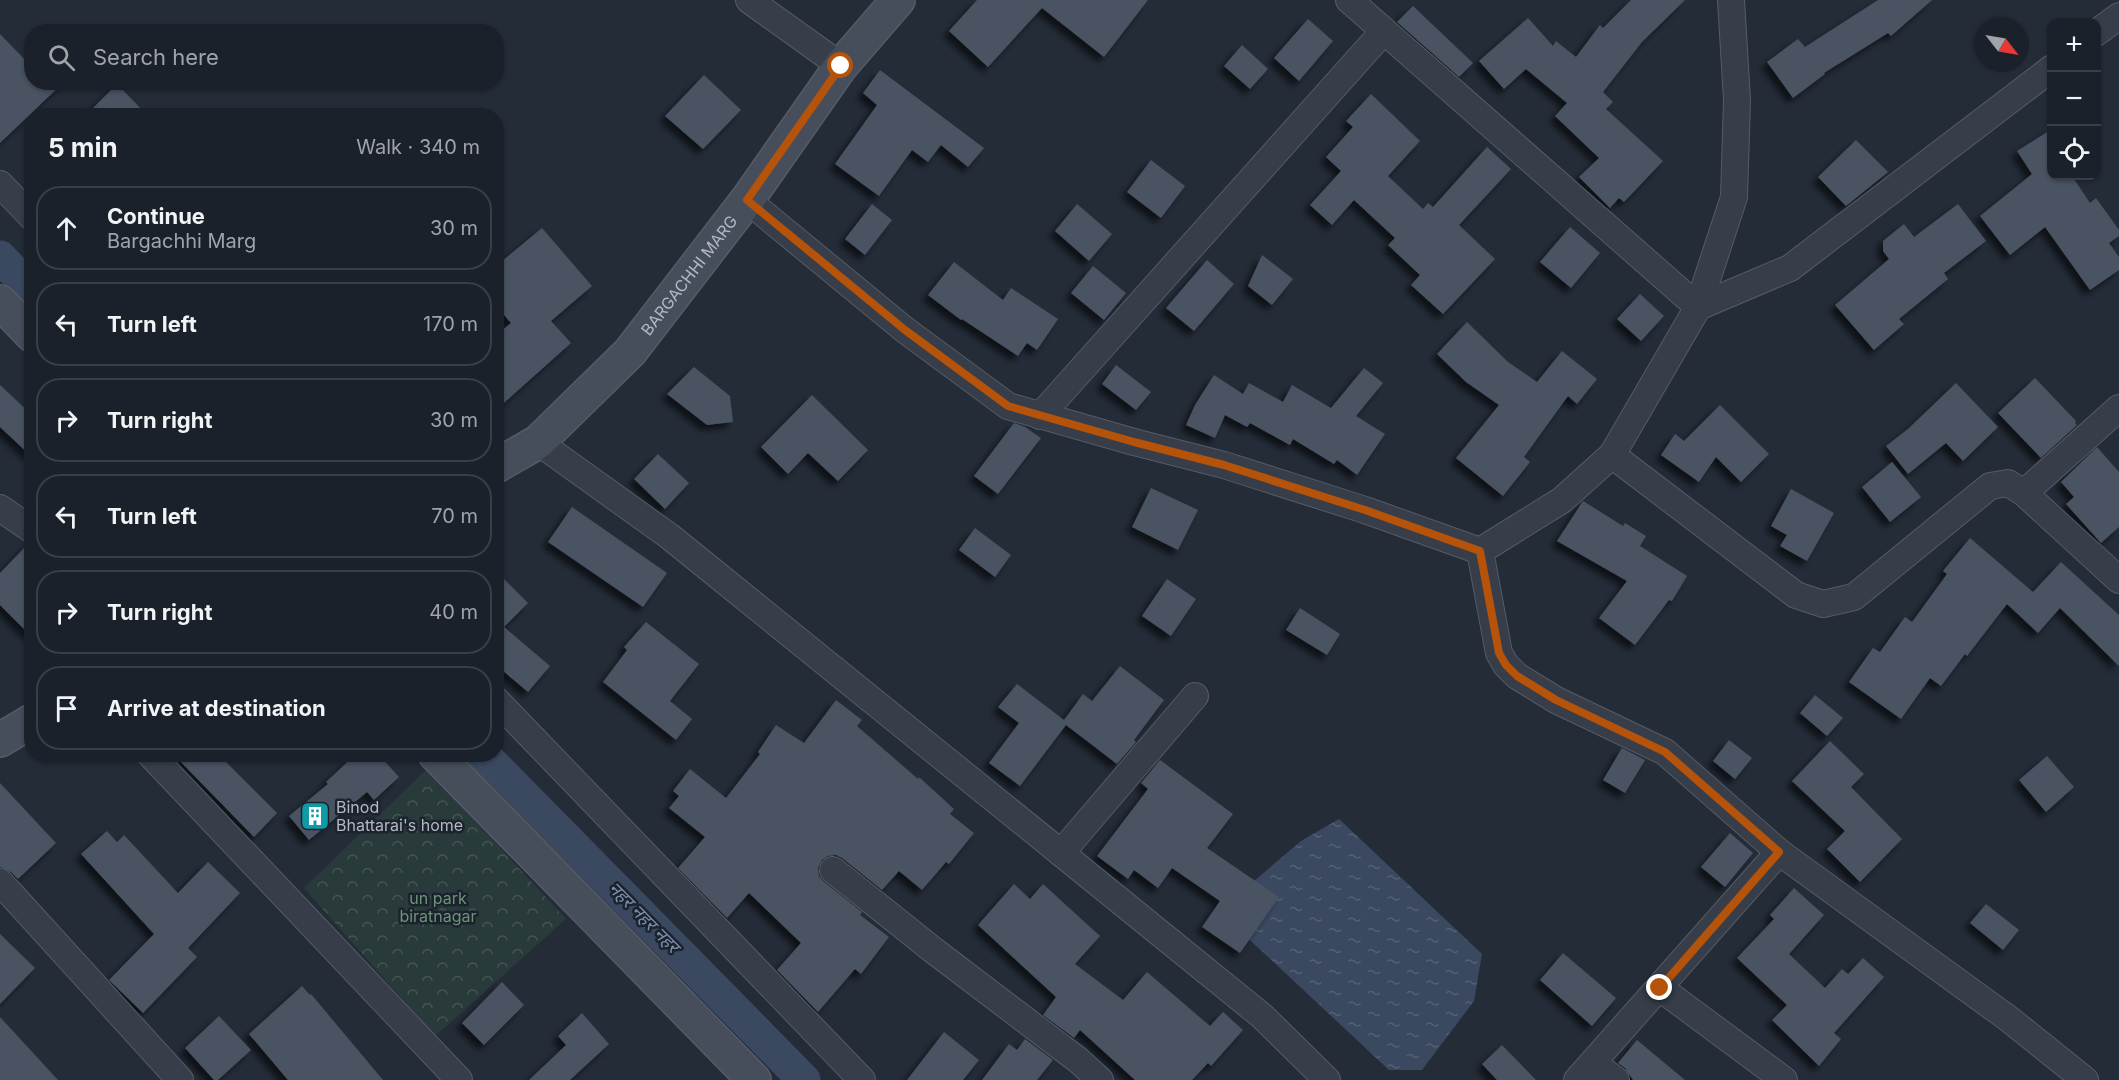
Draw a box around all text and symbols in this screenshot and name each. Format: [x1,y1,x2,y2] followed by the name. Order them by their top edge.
[1975,18,2029,72] north arrow
[2047,18,2101,180] map controls
[2047,18,2101,72] button: +
[24,24,504,90] search box
[45,41,78,74] icon: search
[93,44,219,70] text: Search here
[827,52,853,78] route start
[2047,72,2101,126] button: −
[2047,126,2101,180] button: locate
[48,132,118,163] text: 5 min
[356,135,480,159] text: Walk · 340 m
[107,203,205,229] text: Continue
[637,211,742,339] street label: BARGACHHI MARG
[50,212,83,245] icon: ahead
[430,216,478,240] text: 30 m
[107,229,256,253] text: Bargachhi Marg
[50,308,83,341] icon: left
[107,311,197,337] text: Turn left
[423,312,478,336] text: 170 m
[50,404,83,437] icon: right
[107,407,213,433] text: Turn right
[430,408,478,432] text: 30 m
[50,500,83,533] icon: left
[107,503,197,529] text: Turn left
[431,504,478,528] text: 70 m
[50,596,83,629] icon: right
[107,599,213,625] text: Turn right
[429,600,478,624] text: 40 m
[50,692,83,725] icon: arrive
[107,695,326,721] text: Arrive at destination
[336,797,463,835] place label: Binod Bhattarai's home
[299,800,331,832] building icon: Binod Bhattarai's home
[604,877,686,959] water label: नहर नहर नहर
[399,888,477,926] park label: un park biratnagar
[1646,974,1672,1000] route end

